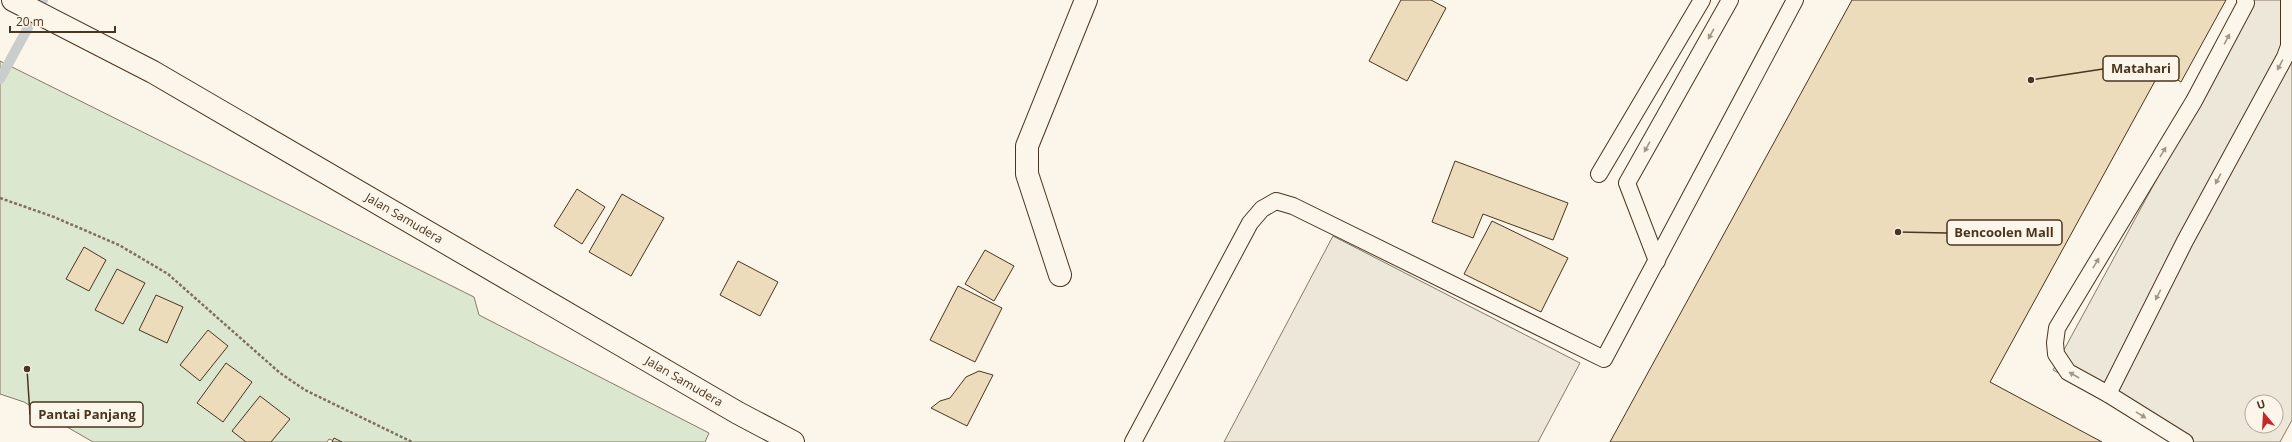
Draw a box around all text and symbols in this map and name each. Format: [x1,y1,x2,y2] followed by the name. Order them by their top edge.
[10,8,115,34] scale bar
[16,13,44,30] text: 20 m
[1707,28,1714,40] one-way arrow
[2224,33,2230,44] one-way arrow
[2103,56,2179,81] callout: Matahari
[2111,59,2171,77] text: Matahari
[2277,59,2284,71] one-way arrow
[1643,141,1650,153] one-way arrow
[2159,147,2167,157] one-way arrow
[2215,174,2222,185] one-way arrow
[361,188,446,247] street label: Jalan Samudera
[1947,220,2062,245] callout: Bencoolen Mall
[1954,223,2054,241] text: Bencoolen Mall
[2092,258,2100,268] one-way arrow
[2155,289,2161,300] one-way arrow
[641,351,726,410] street label: Jalan Samudera
[2068,371,2080,378] one-way arrow
[2244,394,2284,434] north arrow
[2254,396,2267,412] text: U
[30,402,143,427] callout: Pantai Panjang
[38,405,136,423] text: Pantai Panjang
[2135,411,2147,418] one-way arrow

